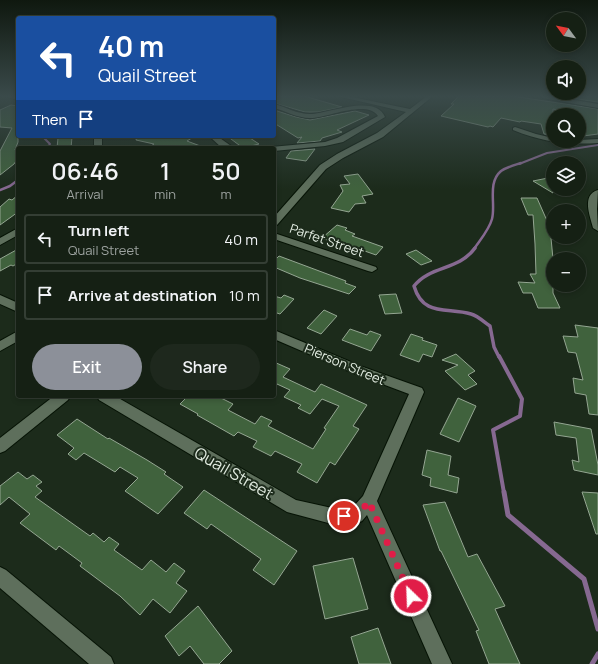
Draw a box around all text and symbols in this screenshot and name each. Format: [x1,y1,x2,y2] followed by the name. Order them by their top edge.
[546,12,586,52] north arrow
[546,12,586,292] map controls
[98,27,164,65] text: 40 m
[32,32,84,84] icon: left
[546,60,586,100] button: sound
[98,63,197,87] text: Quail Street
[75,108,97,130] icon: arrive
[546,108,586,148] button: search
[32,109,67,130] text: Then
[51,154,119,187] text: 06:46
[160,154,170,187] text: 1
[211,154,241,187] text: 50
[546,156,586,196] button: layers
[67,185,104,203] text: Arrival
[154,185,176,203] text: min
[220,185,231,203] text: m
[546,204,586,244] button: +
[287,219,367,261] street label: Parfet Street
[68,220,130,241] text: Turn left
[34,228,56,250] icon: left
[224,229,258,250] text: 40 m
[68,241,139,259] text: Quail Street
[546,252,586,292] button: −
[34,284,56,306] icon: arrive
[68,285,217,306] text: Arrive at destination
[229,285,260,306] text: 10 m
[302,339,388,389] street label: Pierson Street
[32,344,142,390] button: Exit
[150,344,260,390] button: Share
[191,442,277,504] street label: Quail Street
[327,499,361,533] pin
[333,505,355,527] icon: arrive
[390,575,432,617] position arrow

